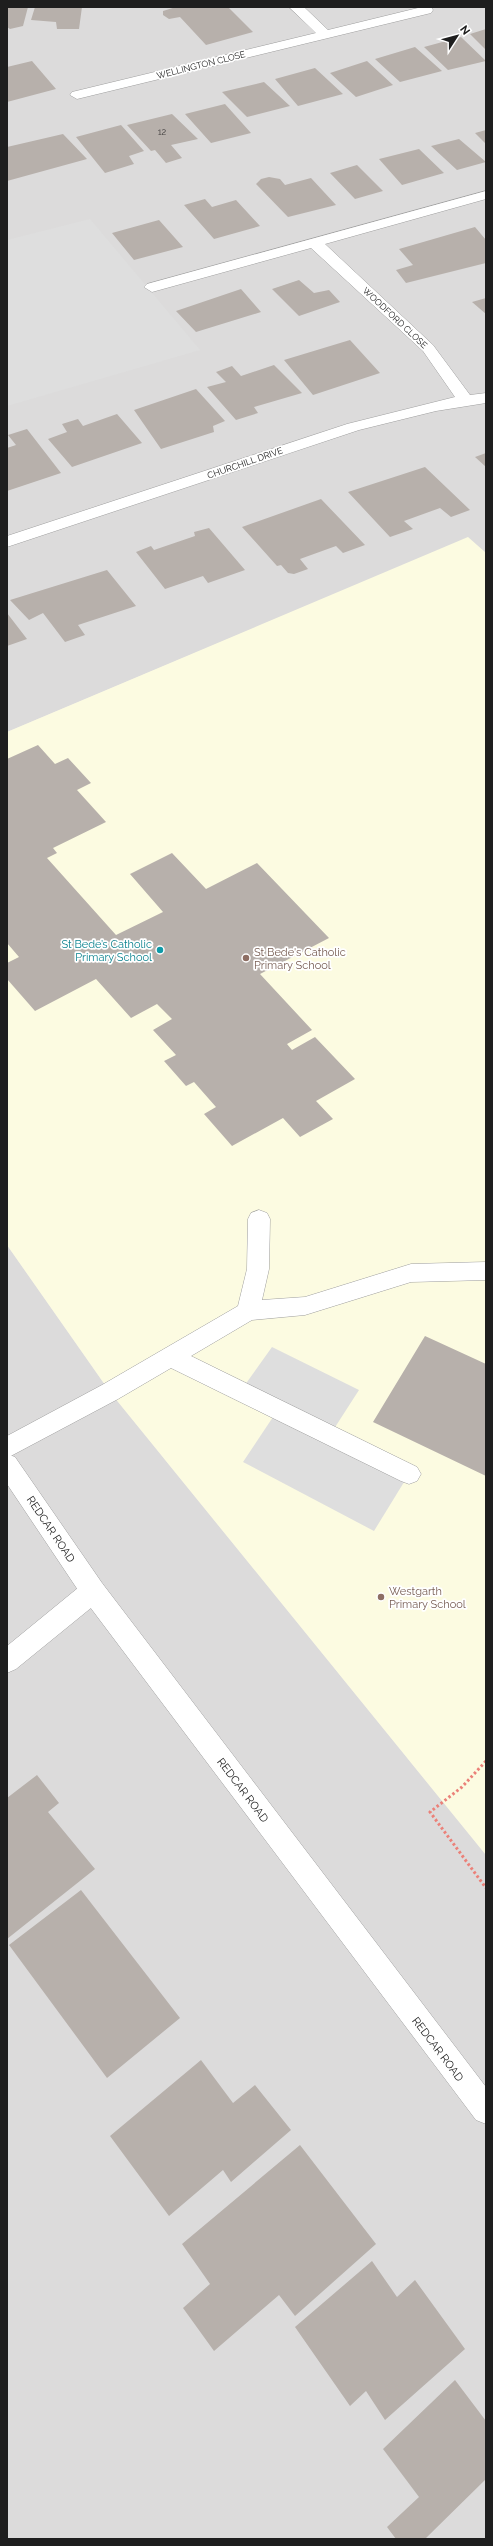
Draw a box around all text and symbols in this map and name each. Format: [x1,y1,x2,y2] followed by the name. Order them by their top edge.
[437,16,477,56] north arrow
[457,23,472,38] text: N
[156,49,247,81] street label: WELLINGTON CLOSE
[158,127,167,137] house number: 12
[361,286,430,351] street label: WOODFORD CLOSE
[206,445,285,481] street label: CHURCHILL DRIVE
[61,938,152,964] place label: St Bede’s Catholic Primary School
[155,945,165,955] marker: St Bede’s Catholic Primary School
[254,946,346,972] place label: St Bede's Catholic Primary School
[241,953,251,963] marker: St Bede's Catholic Primary School
[24,1494,78,1565] street label: REDCAR ROAD
[389,1585,466,1611] place label: Westgarth Primary School
[376,1592,386,1602] marker: Westgarth Primary School
[214,1756,271,1825] street label: REDCAR ROAD
[409,2015,466,2084] street label: REDCAR ROAD

